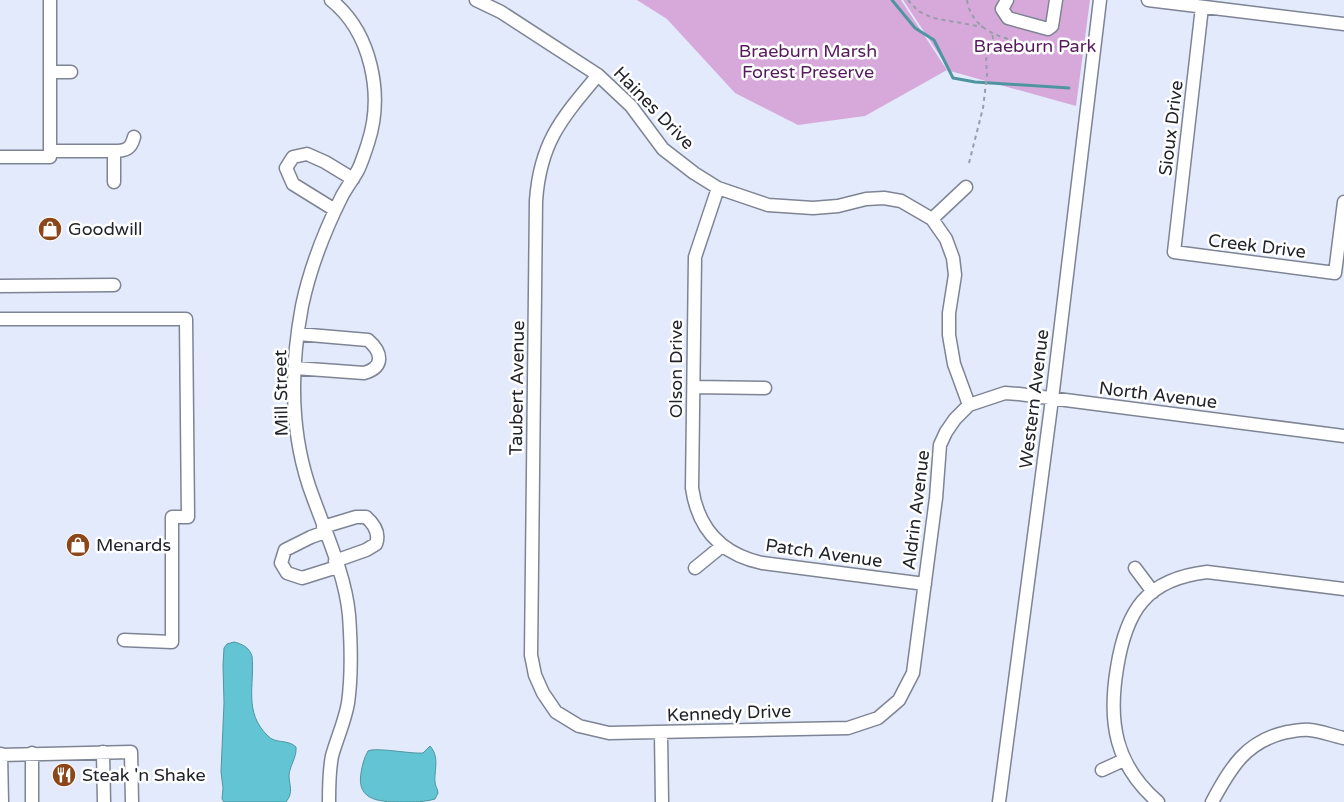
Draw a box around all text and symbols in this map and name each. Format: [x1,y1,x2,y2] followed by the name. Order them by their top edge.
[974,35,1097,57] park label: Braeburn Park
[739,40,877,83] park label: Braeburn Marsh Forest Preserve
[609,62,699,154] street label: Haines Drive
[1154,79,1188,177] street label: Sioux Drive
[37,216,63,242] shop icon: Goodwill
[68,218,143,240] place label: Goodwill
[1207,229,1307,263] street label: Creek Drive
[505,320,529,456] street label: Taubert Avenue
[665,320,687,418] street label: Olson Drive
[1015,328,1053,470] street label: Western Avenue
[269,349,293,437] street label: Mill Street
[1098,377,1218,413] street label: North Avenue
[898,449,934,571] street label: Aldrin Avenue
[65,532,91,558] shop icon: Menards
[96,534,171,556] place label: Menards
[764,534,884,572] street label: Patch Avenue
[666,700,792,726] street label: Kennedy Drive
[51,762,77,788] restaurant icon: Steak 'n Shake
[82,764,206,786] place label: Steak 'n Shake

